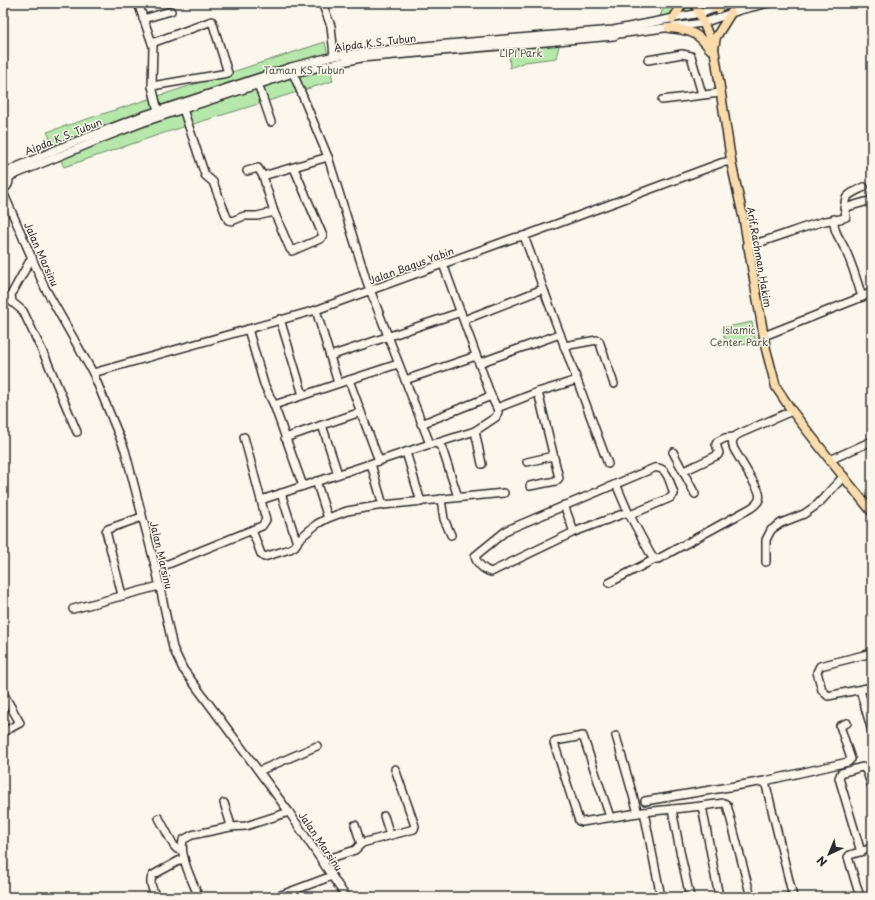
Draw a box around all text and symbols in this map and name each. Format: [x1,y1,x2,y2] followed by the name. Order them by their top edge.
[333,30,417,54] street label: Aipda K.S. Tubun
[500,45,542,60] park label: LIPI Park
[263,62,345,77] park label: Taman KS Tubun
[22,114,104,158] street label: Aipda K.S. Tubun
[744,205,776,309] street label: Arif Rachman Hakim
[21,219,63,289] street label: Jalan Marsinu
[366,243,456,287] street label: Jalan Bagus Yabin
[710,322,768,349] park label: Islamic Center Park
[147,520,177,590] street label: Jalan Marsinu
[295,808,347,874] street label: Jalan Marsinu
[809,834,849,874] north arrow
[812,852,831,871] text: N

